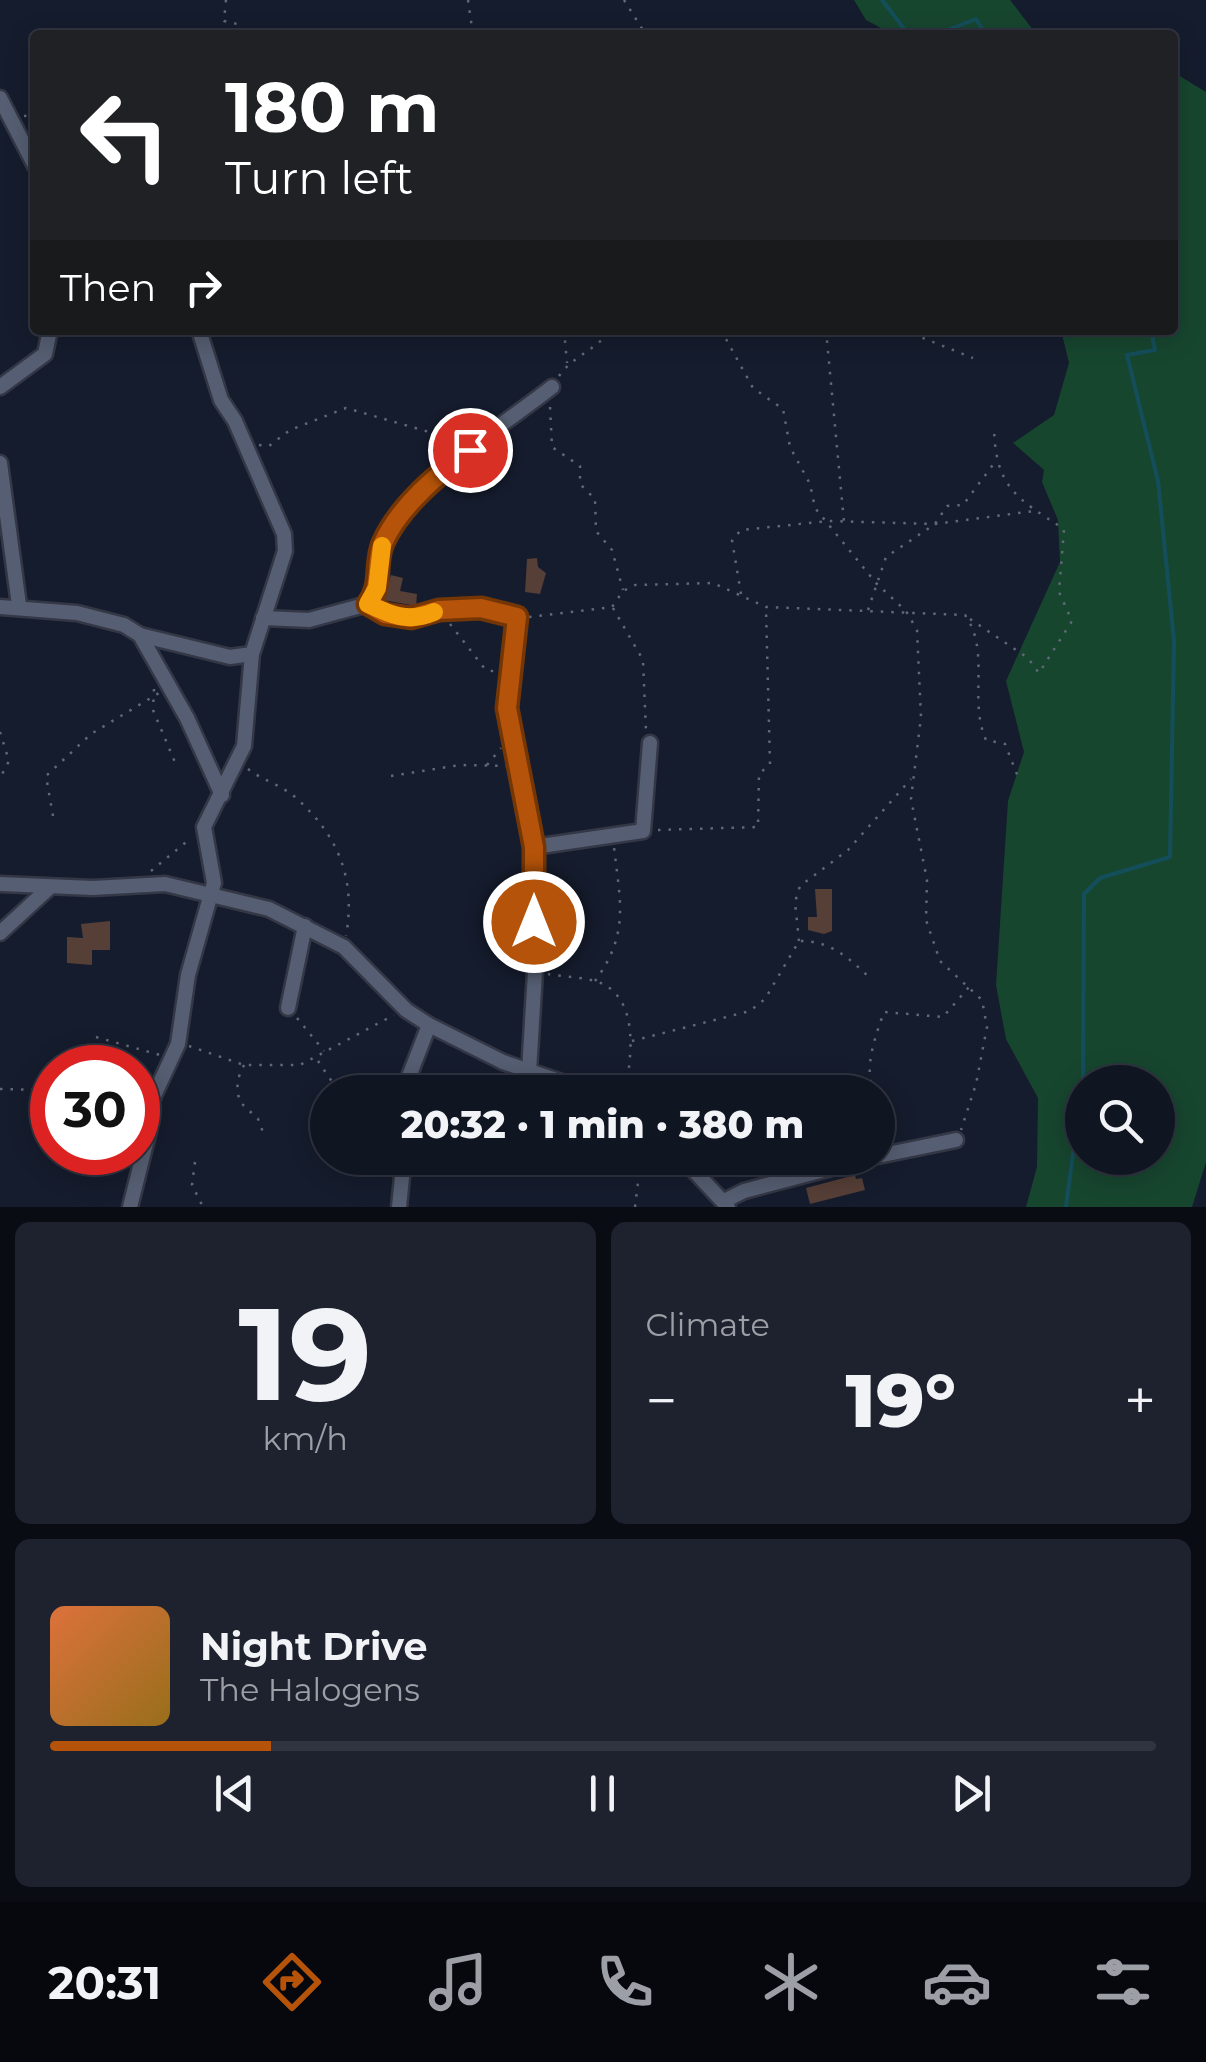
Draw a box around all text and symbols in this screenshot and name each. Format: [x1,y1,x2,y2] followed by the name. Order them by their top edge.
[225,64,439,150] text: 180 m
[60,70,190,200] icon: left
[225,150,413,205] text: Turn left
[176,260,231,315] icon: right
[60,264,156,311] text: Then
[428,408,513,493] pin
[443,423,498,478] icon: arrive
[482,870,586,974] position arrow
[30,1045,160,1175] speed limit sign: 30
[1065,1065,1175,1175] map controls
[1065,1065,1175,1175] button: search
[401,1101,804,1148] text: 20:32 · 1 min · 380 m
[238,1274,372,1433] text: 19
[646,1305,770,1344] text: Climate
[846,1354,956,1446] text: 19°
[646,1367,677,1434] text: −
[1124,1367,1156,1434] text: +
[263,1419,348,1458] text: km/h
[200,1623,427,1670] text: Night Drive
[200,1670,420,1709] text: The Halogens
[207,1766,262,1821] icon: previous
[575,1766,630,1821] icon: pause
[944,1766,999,1821] icon: next
[257,1947,327,2017] icon: directions
[423,1947,493,2017] icon: music
[590,1947,660,2017] icon: phone
[756,1947,826,2017] icon: climate
[922,1947,992,2017] icon: car
[1088,1947,1158,2017] icon: filters
[48,1955,161,2010] text: 20:31

